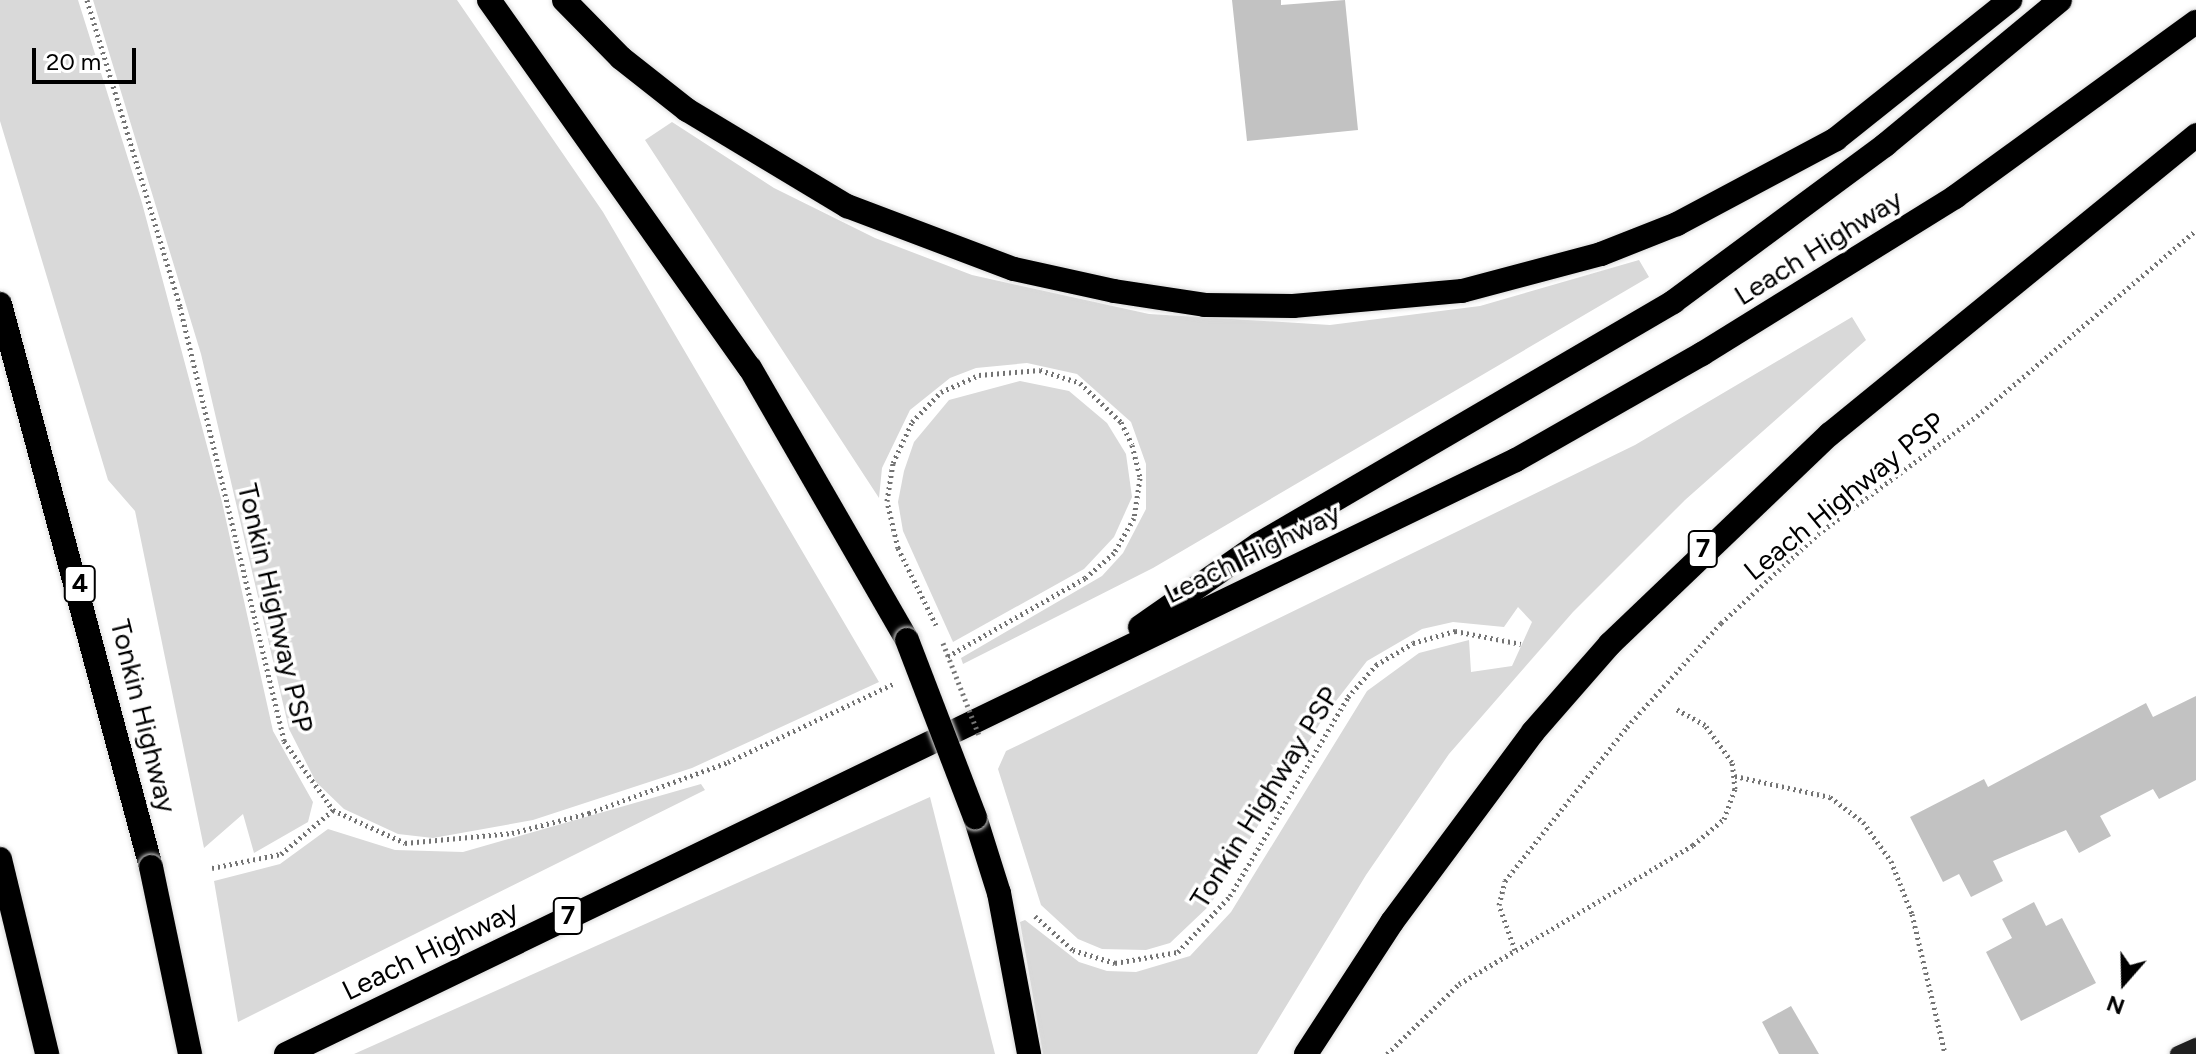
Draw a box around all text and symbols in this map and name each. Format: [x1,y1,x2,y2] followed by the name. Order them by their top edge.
[36,32,140,82] scale bar
[46,47,101,76] text: 20 m
[1728,182,1908,312] street label: Leach Highway
[1737,405,1951,587] street label: Leach Highway PSP
[231,480,321,736] street label: Tonkin Highway PSP
[1159,496,1345,610] street label: Leach Highway
[1687,527,1719,571] road number: 7
[62,562,98,606] road number: 4
[104,616,184,816] street label: Tonkin Highway
[1182,680,1346,914] street label: Tonkin Highway PSP
[337,893,523,1007] street label: Leach Highway
[552,894,584,938] road number: 7
[2084,942,2164,1022] north arrow
[2103,989,2128,1021] text: N

